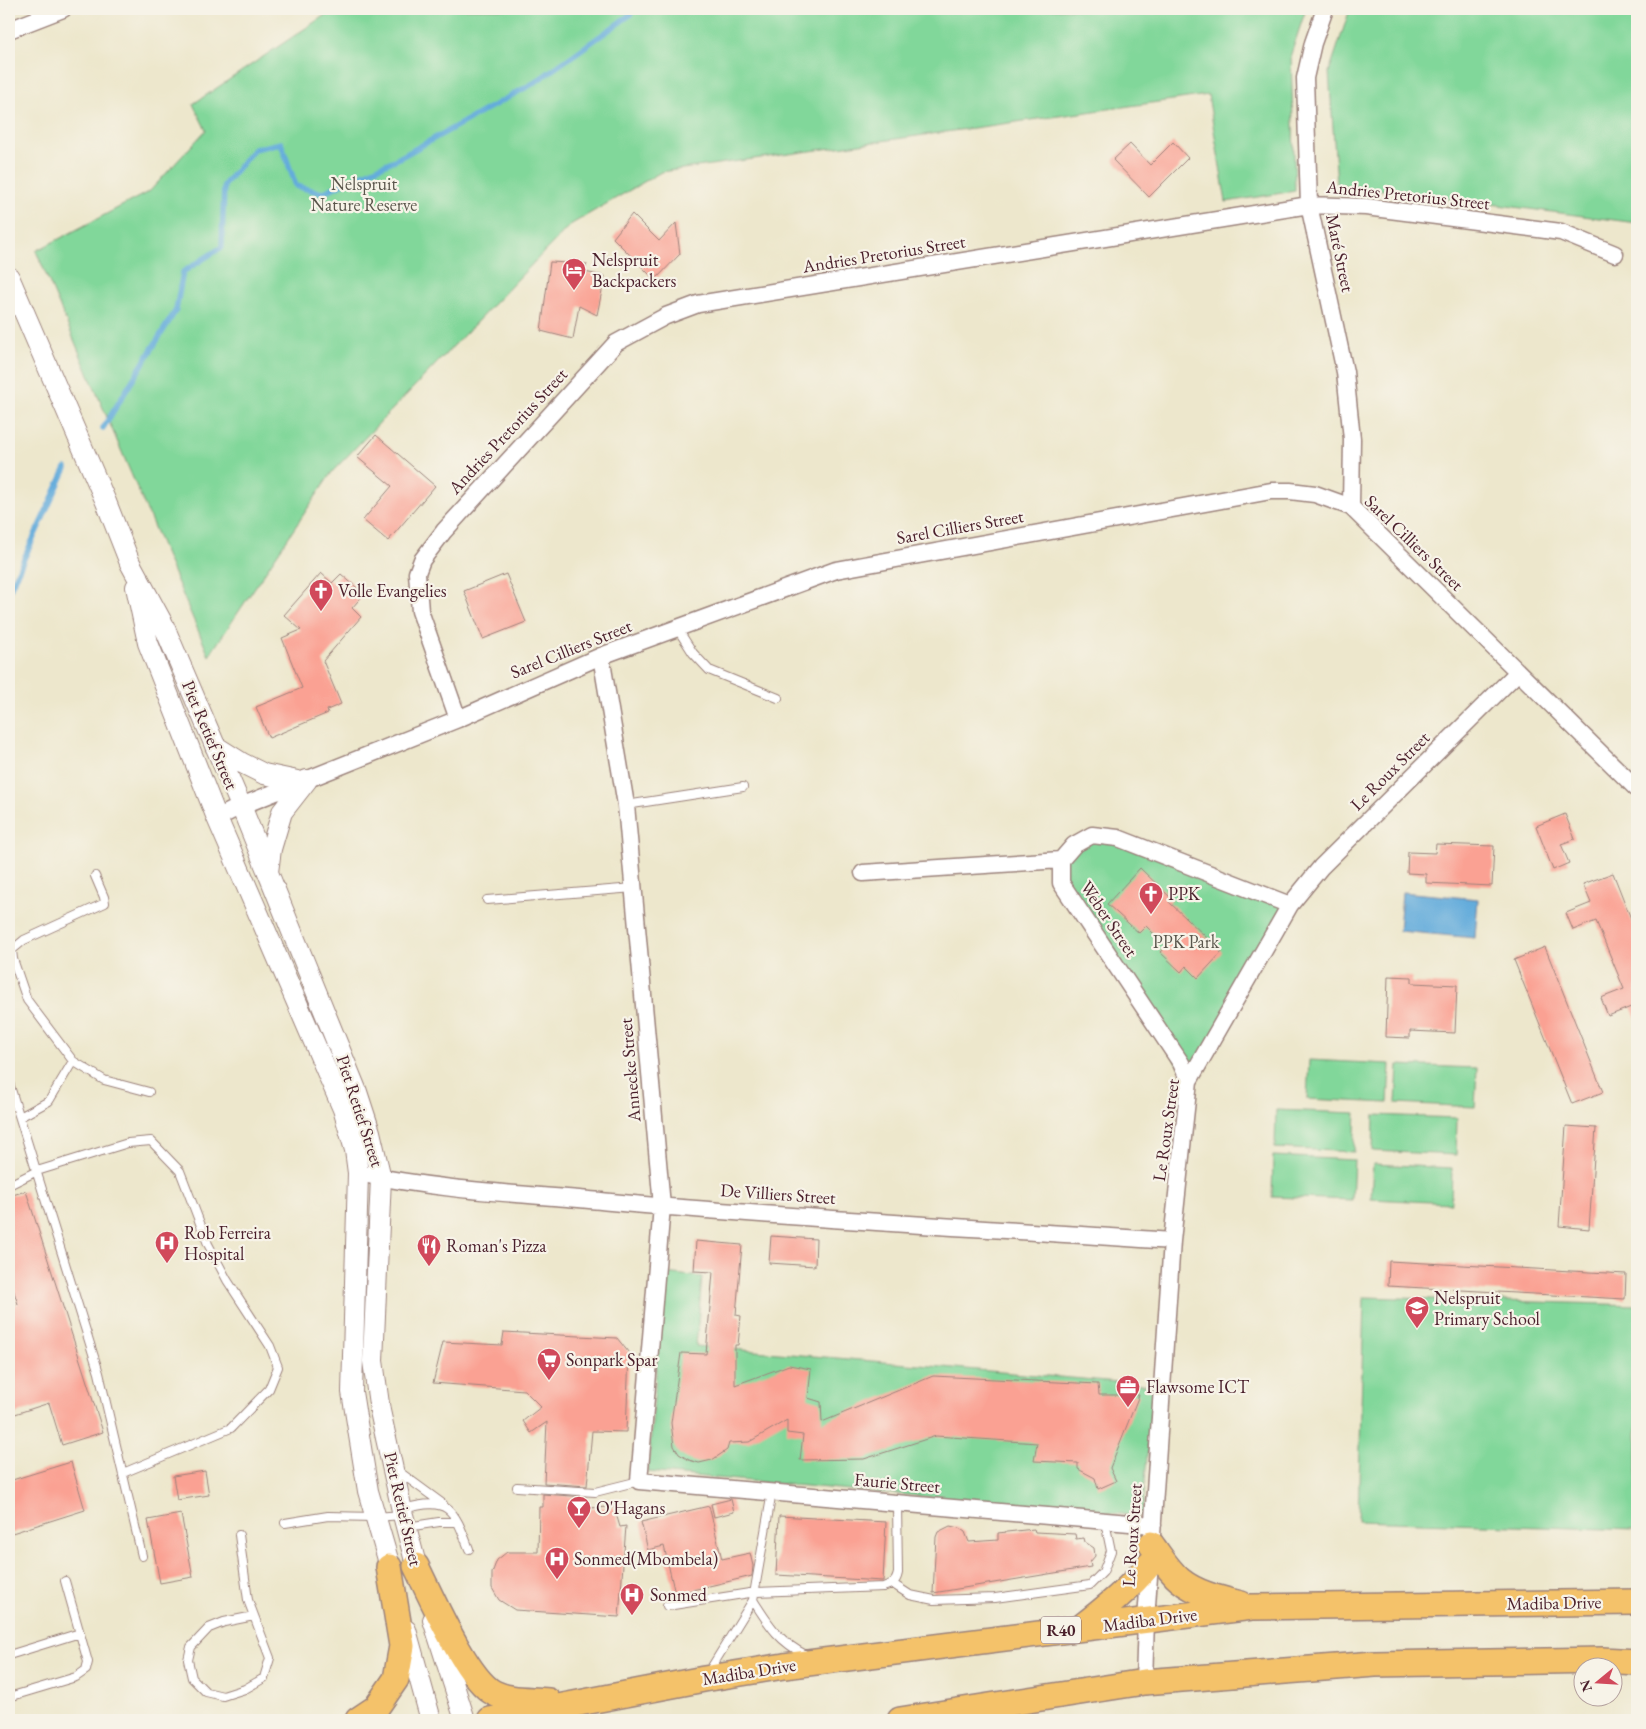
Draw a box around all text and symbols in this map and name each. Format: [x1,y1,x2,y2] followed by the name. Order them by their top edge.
[311,172,417,216] park label: Nelspruit Nature Reserve
[1324,174,1491,215] street label: Andries Pretorius Street
[1321,212,1360,294] street label: Maré Street
[800,229,967,278] street label: Andries Pretorius Street
[592,248,676,292] place label: Nelspruit Backpackers
[561,257,587,291] hotel icon: Nelspruit Backpackers
[443,362,572,499] street label: Andries Pretorius Street
[1360,490,1469,596] street label: Sarel Cilliers Street
[895,504,1026,549] street label: Sarel Cilliers Street
[308,578,334,612] church icon: Volle Evangelies
[338,579,447,602] place label: Volle Evangelies
[507,614,635,683] street label: Sarel Cilliers Street
[177,677,244,793] street label: Piet Retief Street
[1345,726,1435,815] street label: Le Roux Street
[1076,876,1144,962] street label: Weber Street
[1138,881,1164,915] church icon: PPK
[1168,882,1201,905] place label: PPK
[1153,930,1220,953] park label: PPK Park
[613,1017,646,1124] street label: Annecke Street
[332,1052,390,1170] street label: Piet Retief Street
[1147,1077,1184,1183] street label: Le Roux Street
[720,1178,837,1209] street label: De Villiers Street
[184,1221,272,1265] place label: Rob Ferreira Hospital
[154,1230,180,1264] hospital icon: Rob Ferreira Hospital
[416,1233,442,1267] restaurant icon: Roman's Pizza
[446,1234,547,1257] place label: Roman's Pizza
[1434,1286,1540,1330] place label: Nelspruit Primary School
[1404,1295,1430,1329] school or university icon: Nelspruit Primary School
[536,1347,562,1381] supermarket icon: Sonpark Spar
[566,1348,658,1371] place label: Sonpark Spar
[1115,1374,1141,1408] office icon: Flawsome ICT
[1146,1375,1250,1398] place label: Flawsome ICT
[379,1450,428,1569] street label: Piet Retief Street
[853,1467,941,1498] street label: Faurie Street
[1116,1482,1147,1587] street label: Le Roux Street
[566,1495,592,1529] bar icon: O'Hagans
[596,1496,666,1519] place label: O'Hagans
[544,1546,570,1580] hospital icon: Sonmed(Mbombela)
[574,1547,718,1570] place label: Sonmed(Mbombela)
[619,1582,645,1616] hospital icon: Sonmed
[650,1583,708,1606] place label: Sonmed
[1506,1590,1602,1615] street label: Madiba Drive
[1102,1602,1198,1637] street label: Madiba Drive
[1041,1616,1081,1644] road number: R40
[700,1653,797,1690] street label: Madiba Drive
[1574,1656,1624,1706] north arrow
[1575,1677,1596,1694] text: N

